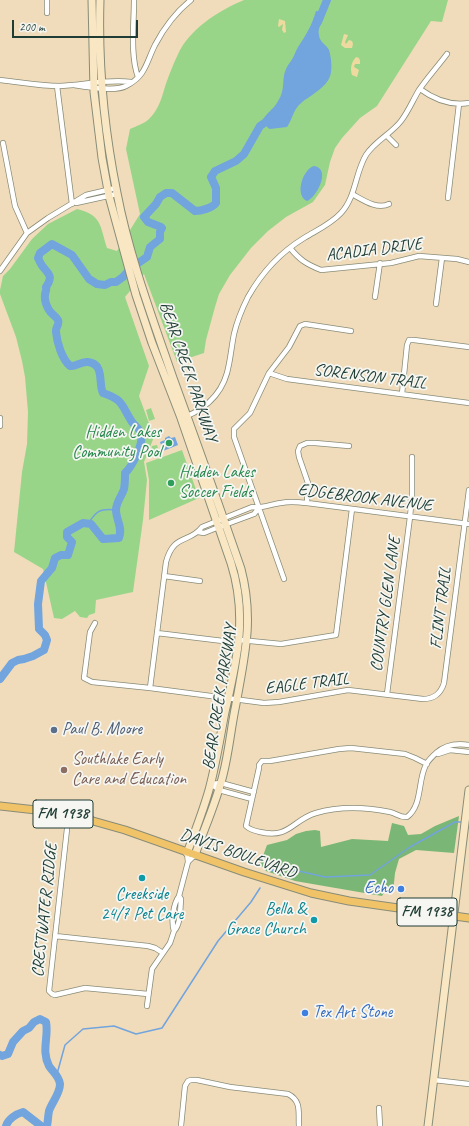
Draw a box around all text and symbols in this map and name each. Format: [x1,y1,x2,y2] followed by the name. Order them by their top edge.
[14,12,140,38] scale bar
[19,19,45,35] text: 200 m
[325,234,423,266] street label: ACADIA DRIVE
[154,299,222,445] street label: BEAR CREEK PARKWAY
[313,360,427,394] street label: SORENSON TRAIL
[72,423,161,463] place label: Hidden Lakes Community Pool
[164,438,174,448] marker: Hidden Lakes Community Pool
[179,463,255,503] place label: Hidden Lakes Soccer Fields
[166,478,176,488] marker: Hidden Lakes Soccer Fields
[297,480,433,516] street label: EDGEBROOK AVENUE
[366,535,406,673] street label: COUNTRY GLEN LANE
[426,566,456,650] street label: FLINT TRAIL
[198,623,242,771] street label: BEAR CREEK PARKWAY
[264,669,350,699] street label: EAGLE TRAIL
[62,720,142,740] place label: Paul B. Moore
[49,725,59,735] marker: Paul B. Moore
[72,750,186,790] place label: Southlake Early Care and Education
[59,765,69,775] marker: Southlake Early Care and Education
[33,800,93,828] road number: FM 1938
[177,825,299,883] street label: DAVIS BOULEVARD
[28,842,62,978] street label: CRESTWATER RIDGE
[137,873,147,883] marker: Creekside 24/7 Pet Care
[364,879,393,899] place label: Echo
[396,884,406,894] marker: Echo
[101,885,183,925] place label: Creekside 24/7 Pet Care
[397,898,457,926] road number: FM 1938
[226,900,306,940] place label: Bella & Grace Church
[309,915,319,925] marker: Bella & Grace Church
[313,1003,392,1023] place label: Tex Art Stone
[300,1008,310,1018] marker: Tex Art Stone

